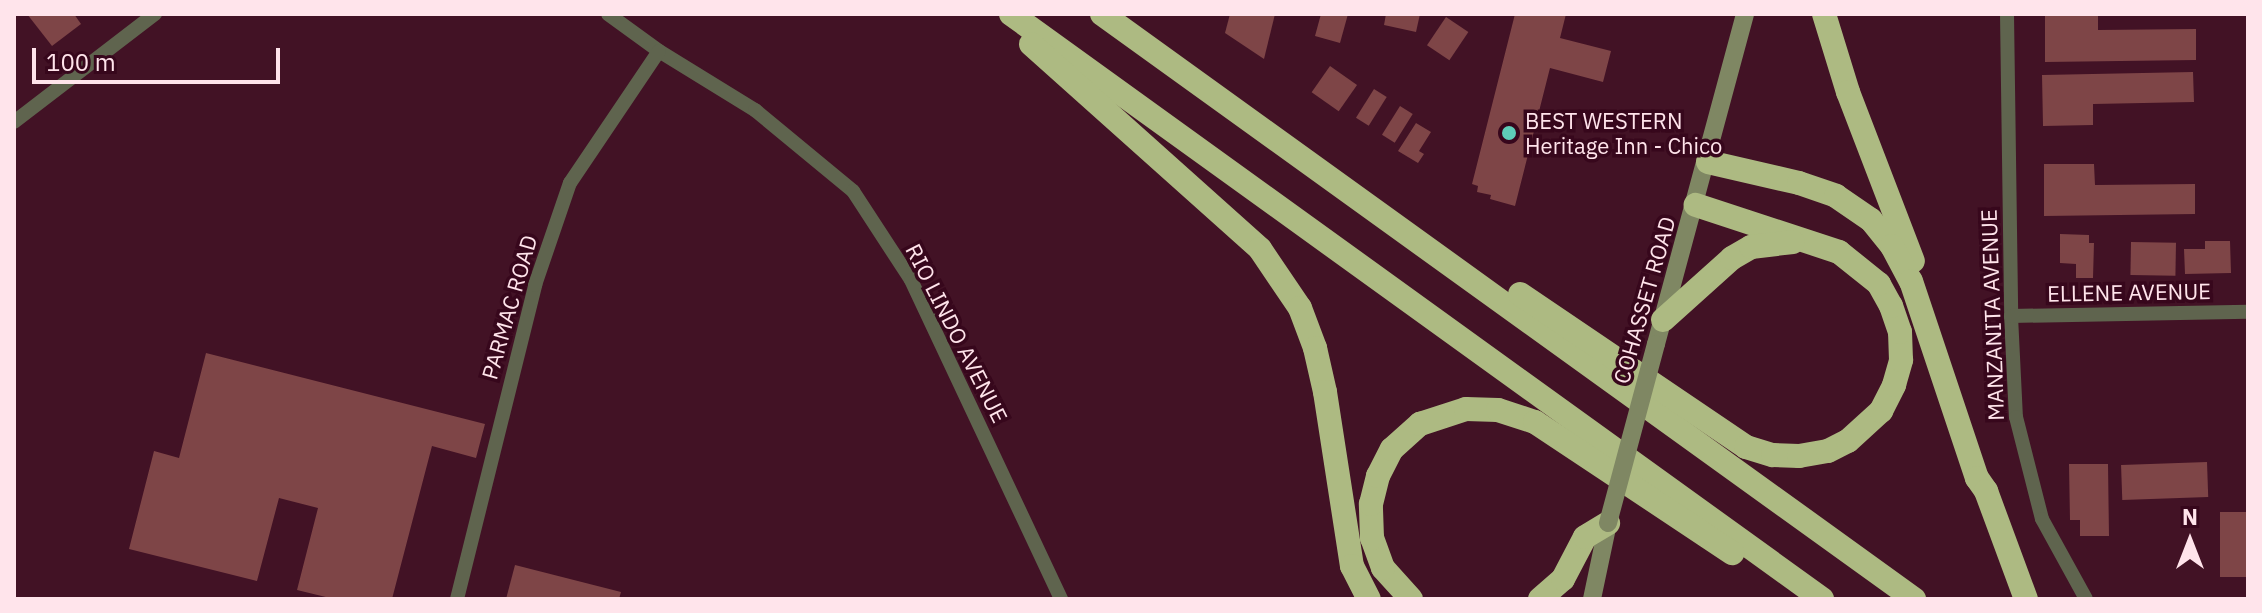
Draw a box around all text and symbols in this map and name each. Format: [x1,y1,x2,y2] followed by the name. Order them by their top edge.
[36,32,284,82] scale bar
[46,46,116,78] text: 100 m
[1525,107,1722,158] place label: BEST WESTERN Heritage Inn - Chico
[1500,124,1518,142] marker: BEST WESTERN Heritage Inn - Chico
[1975,209,2009,421] street label: MANZANITA AVENUE
[1608,213,1680,387] street label: COHASSET ROAD
[476,232,542,382] street label: PARMAC ROAD
[900,239,1014,427] street label: RIO LINDO AVENUE
[2047,277,2211,307] street label: ELLENE AVENUE
[2150,501,2230,581] north arrow
[2182,502,2198,531] text: N

